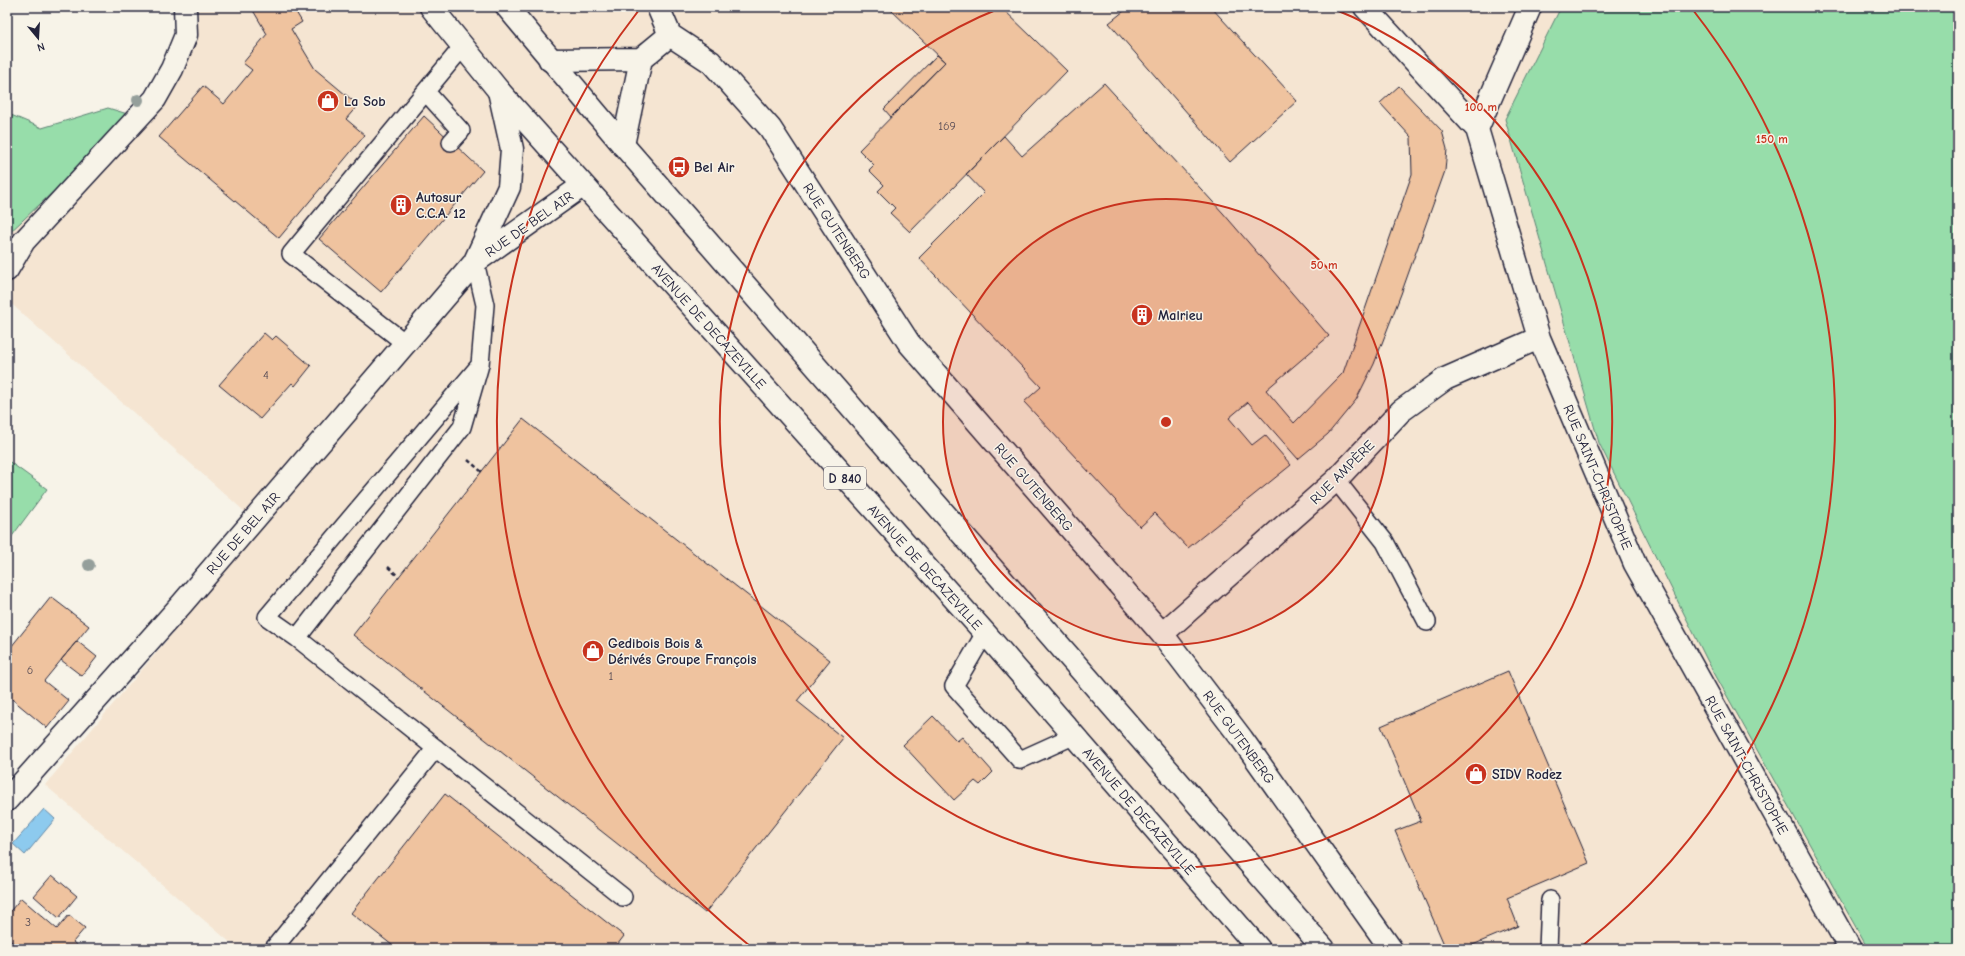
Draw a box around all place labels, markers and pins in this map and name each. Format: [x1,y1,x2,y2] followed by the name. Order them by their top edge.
[315,88,341,114] shop icon: La Sob
[344,93,386,110] place label: La Sob
[666,154,692,180] bus stop icon: Bel Air
[694,159,735,176] place label: Bel Air
[416,189,466,222] place label: Autosur C.C.A. 12
[388,192,414,218] building icon: Autosur C.C.A. 12
[1129,302,1155,328] building icon: Malrieu
[1158,307,1203,324] place label: Malrieu
[1159,415,1173,429] centre of rings
[608,635,756,668] place label: Gedibois Bois & Dérivés Groupe François
[580,638,606,664] shop icon: Gedibois Bois & Dérivés Groupe François
[1463,761,1489,787] shop icon: SIDV Rodez
[1492,766,1562,783] place label: SIDV Rodez

